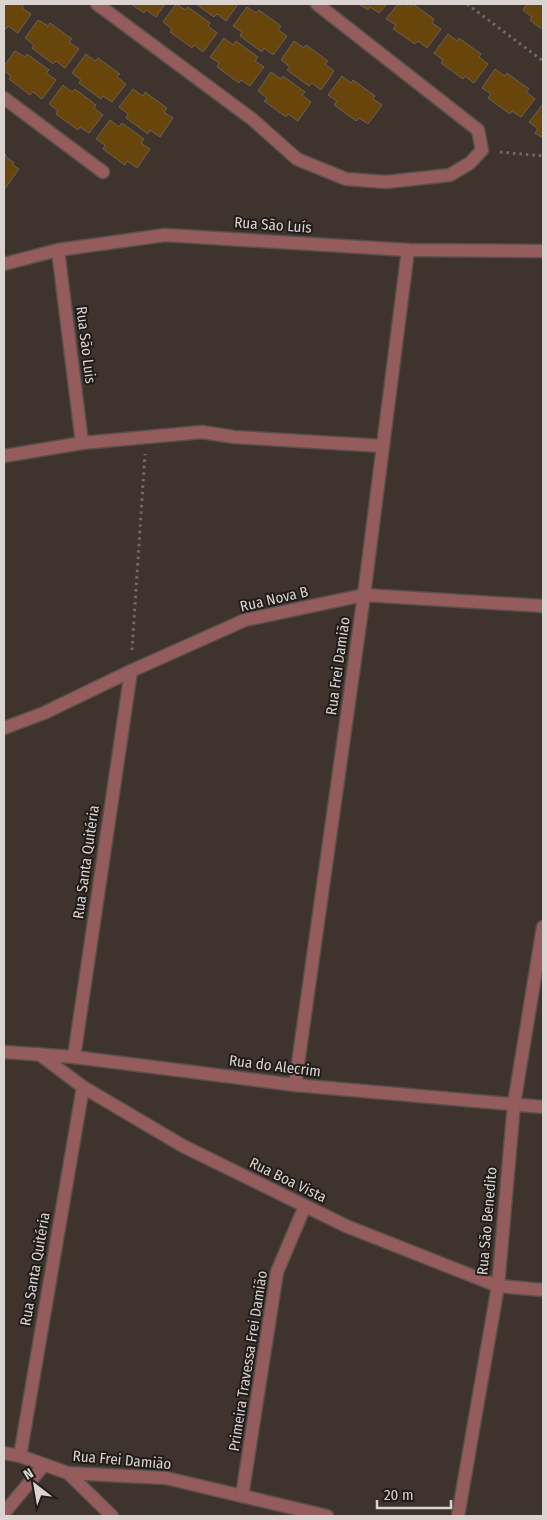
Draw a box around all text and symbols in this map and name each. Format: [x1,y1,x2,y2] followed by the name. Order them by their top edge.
[234,213,312,237] street label: Rua São Luís
[72,305,100,385] street label: Rua São Luis
[238,582,310,616] street label: Rua Nova B
[322,616,354,716] street label: Rua Frei Damião
[69,804,103,920] street label: Rua Santa Quitéria
[228,1051,322,1081] street label: Rua do Alecrim
[246,1154,330,1206] street label: Rua Boa Vista
[473,1166,501,1276] street label: Rua São Benedito
[16,1211,54,1327] street label: Rua Santa Quitéria
[225,1269,271,1453] street label: Primeira Travessa Frei Damião
[72,1447,172,1473] street label: Rua Frei Damião
[10,1460,60,1510] north arrow
[21,1465,37,1484] text: N
[377,1478,451,1510] scale bar
[384,1486,414,1504] text: 20 m

